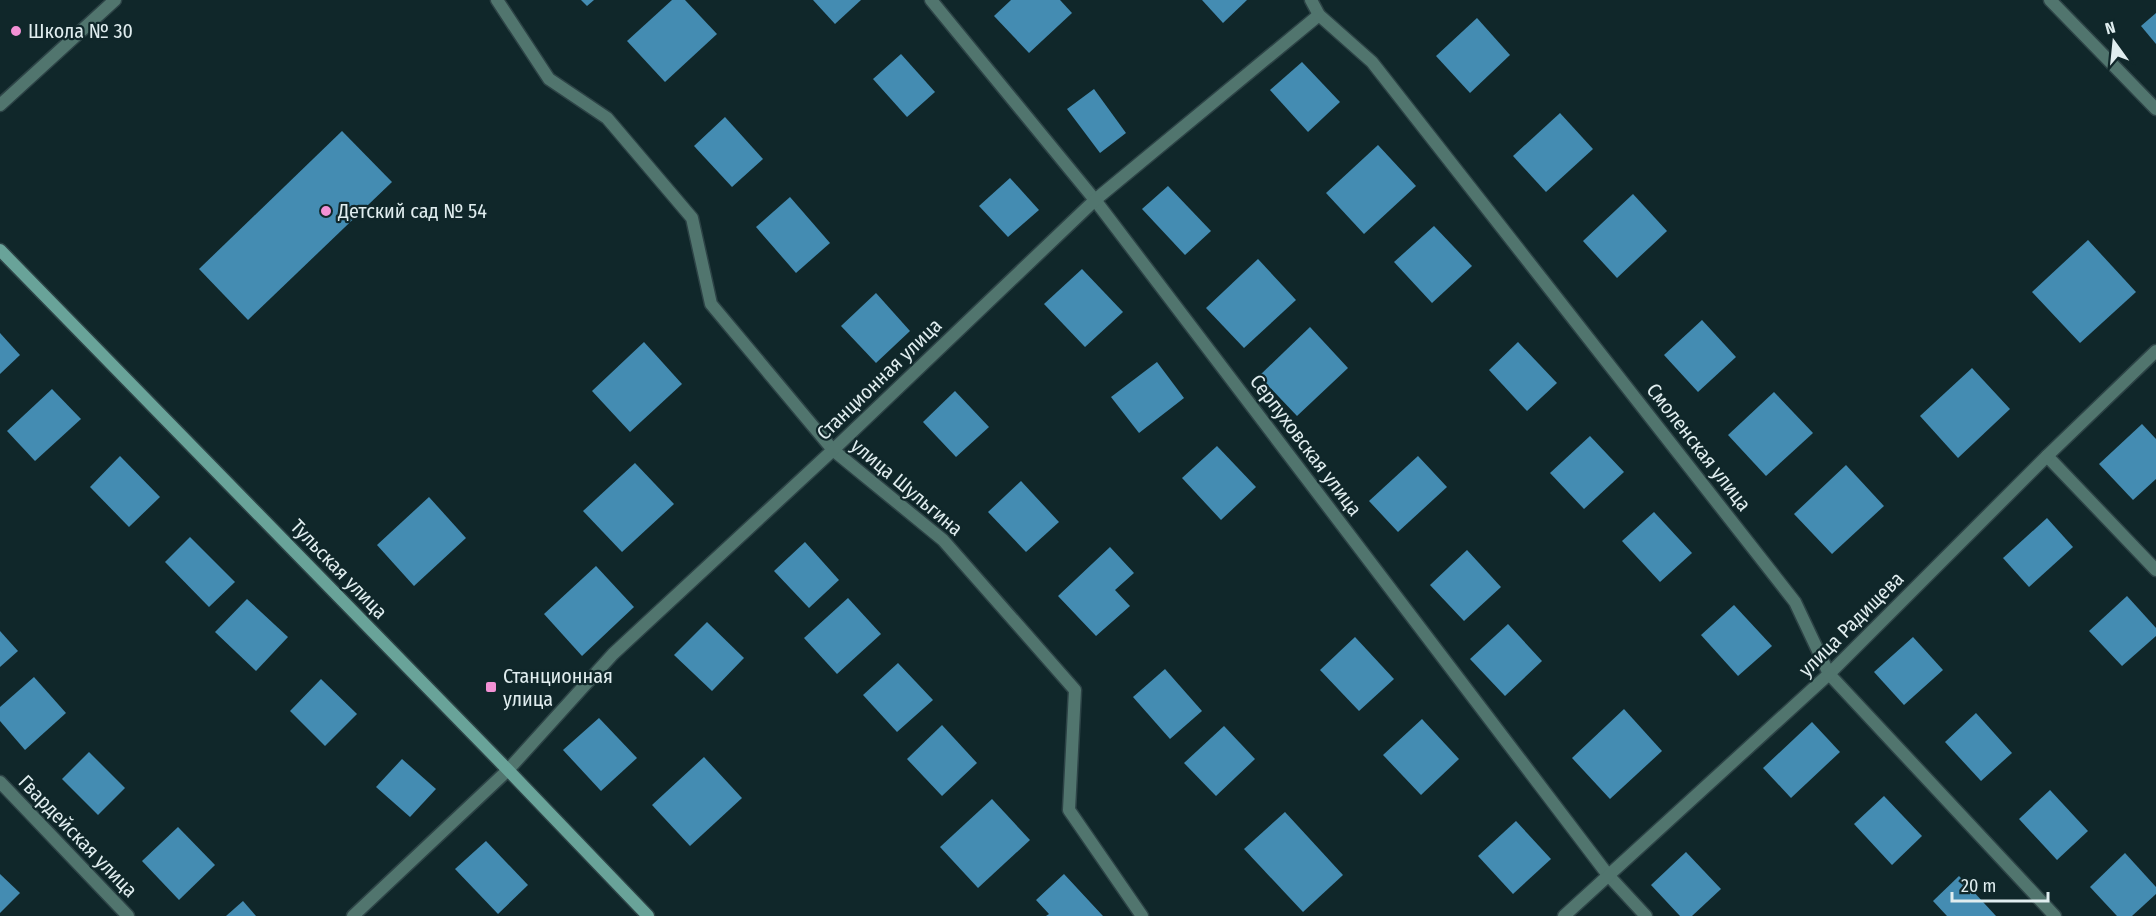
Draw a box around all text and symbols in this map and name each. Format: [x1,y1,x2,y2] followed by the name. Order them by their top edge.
[2084,12,2144,72] north arrow
[2103,18,2117,38] text: N
[28,19,133,43] place label: Школа № 30
[9,24,23,38] marker: Школа № 30
[337,199,487,223] place label: Детский сад № 54
[319,204,333,218] marker: Детский сад № 54
[811,313,947,445] street label: Станционная улица
[1245,369,1367,521] street label: Серпуховская улица
[1642,378,1756,516] street label: Смоленская улица
[846,433,968,541] street label: улица Шульгина
[286,514,392,624] street label: Тульская улица
[1794,567,1908,681] street label: улица Радищева
[503,664,613,711] place label: Станционная улица
[484,680,498,694] marker: Станционная улица
[14,770,142,902] street label: Гвардейская улица
[1952,865,2048,903] scale bar
[1961,875,1996,897] text: 20 m

